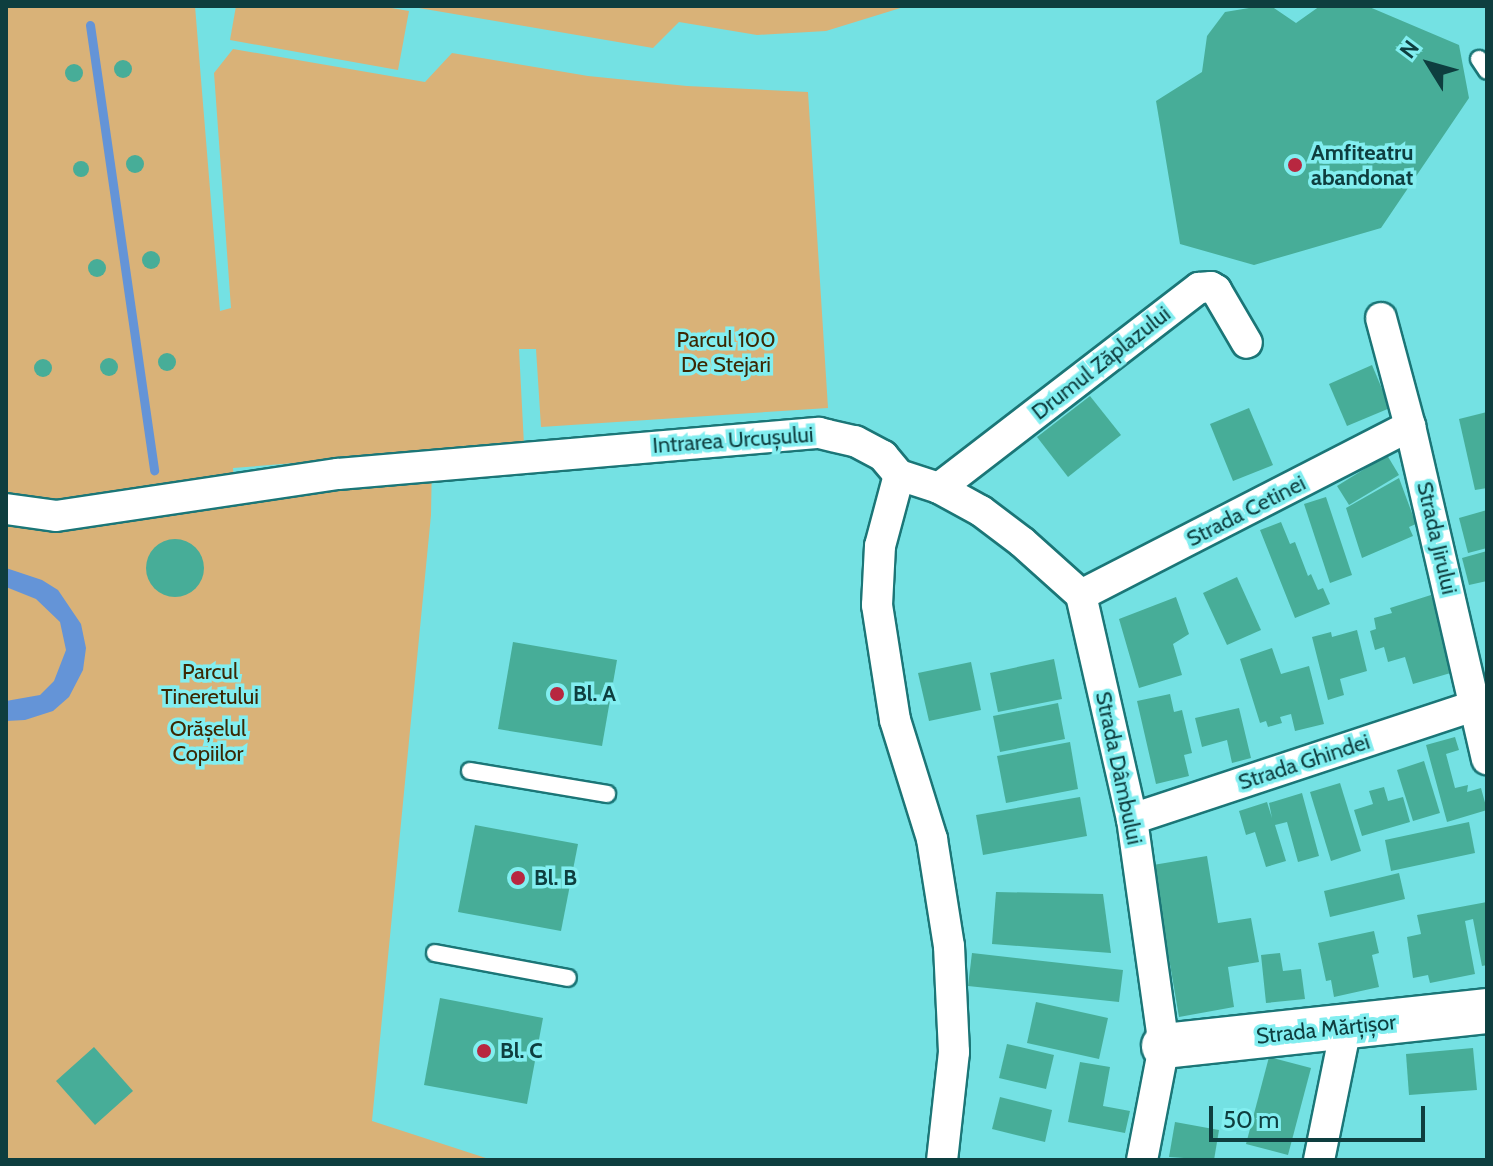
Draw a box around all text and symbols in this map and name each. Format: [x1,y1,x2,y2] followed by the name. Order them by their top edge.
[1389,24,1469,104] north arrow
[1394,35,1425,64] text: N
[1311,139,1413,190] place label: Amfiteatru abandonat
[1286,156,1304,174] marker: Amfiteatru abandonat
[1026,301,1176,425] street label: Drumul Zăplazului
[676,326,776,378] park label: Parcul 100 De Stejari
[652,421,814,459] street label: Intrarea Urcușului
[1182,470,1310,552] street label: Strada Cetinei
[1411,479,1463,597] street label: Strada Jirului
[161,658,259,710] park label: Parcul Tineretului
[573,681,616,707] place label: Bl. A
[548,685,566,703] marker: Bl. A
[1090,689,1148,847] street label: Strada Dâmbului
[170,715,246,766] park label: Orășelul Copiilor
[1235,728,1373,796] street label: Strada Ghindei
[534,865,577,891] place label: Bl. B
[509,869,527,887] marker: Bl. B
[1255,1009,1397,1049] street label: Strada Mărțișor
[500,1038,543,1064] place label: Bl. C
[475,1042,493,1060] marker: Bl. C
[1213,1090,1429,1140] scale bar
[1223,1105,1279,1134] text: 50 m

